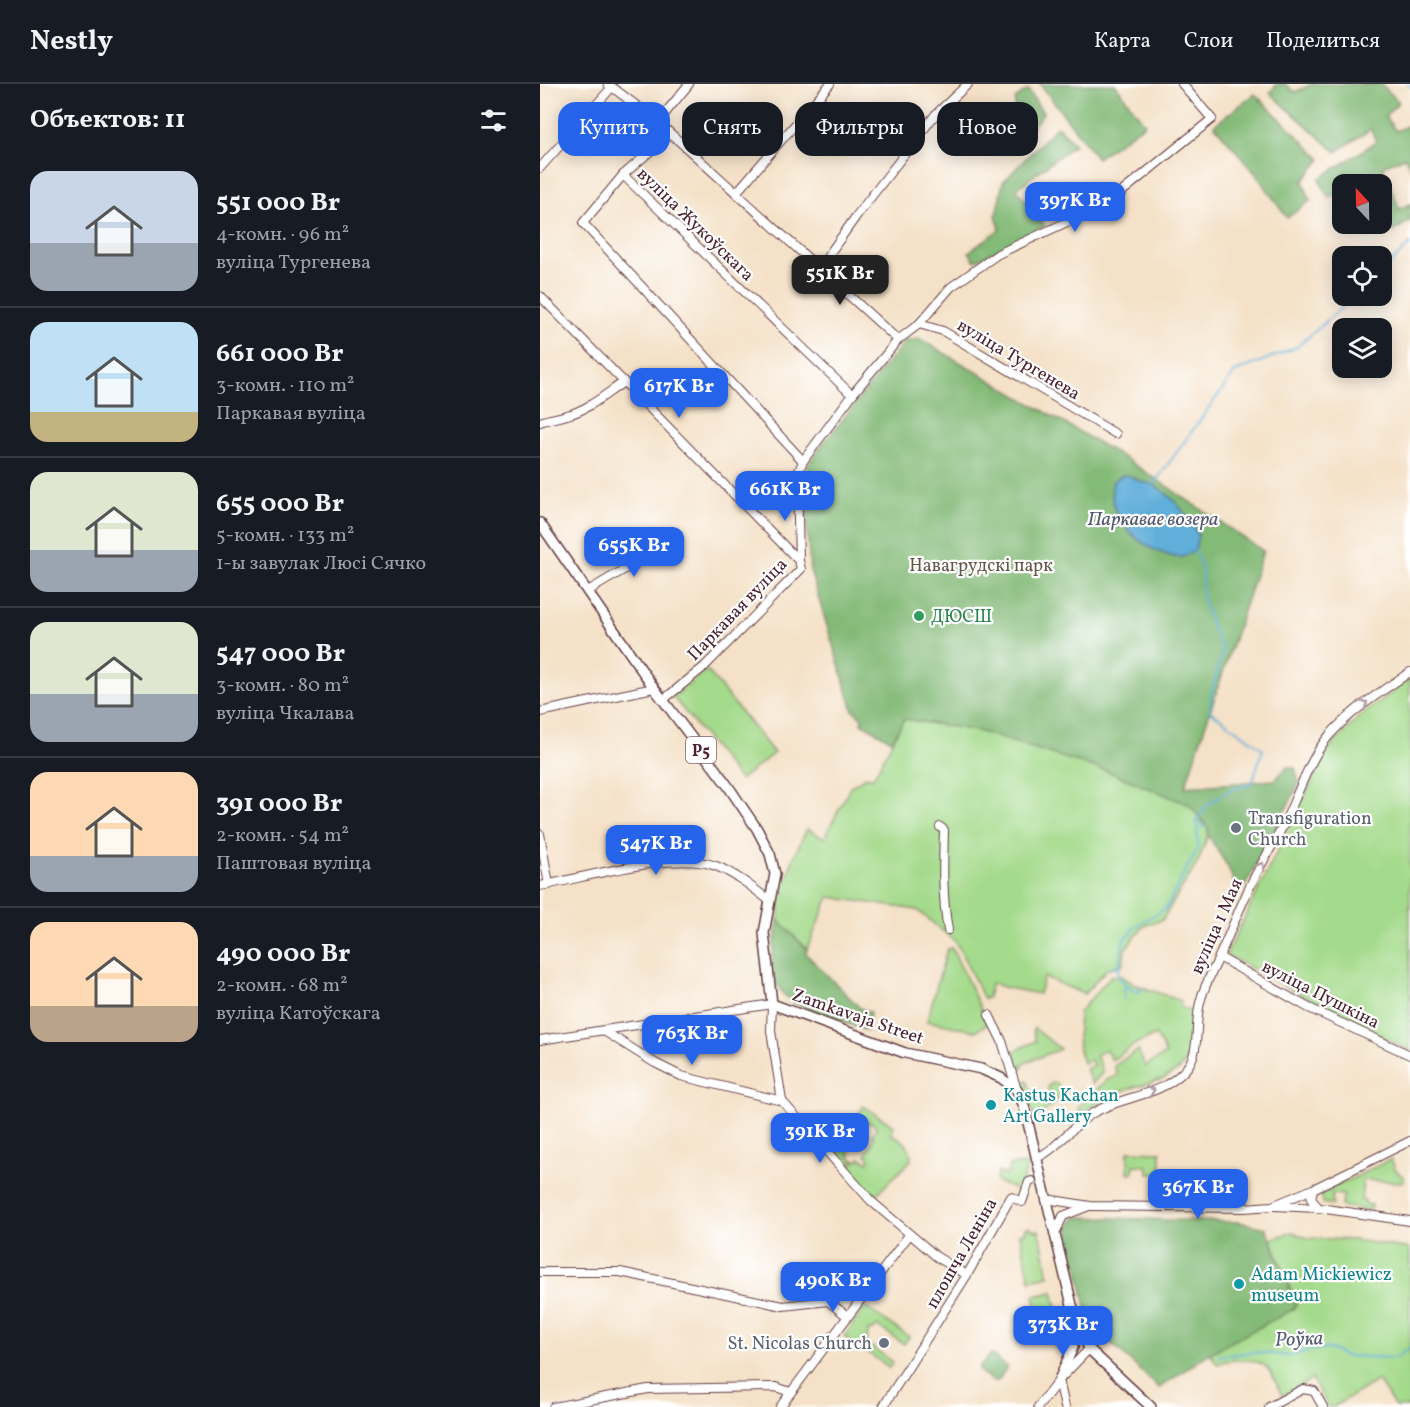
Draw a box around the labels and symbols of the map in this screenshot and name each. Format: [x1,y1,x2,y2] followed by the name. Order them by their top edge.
[631,163,759,288] street label: вуліца Жукоўскага
[1332,174,1392,234] north arrow
[1020,182,1130,233] pin: 397K Br
[785,255,895,306] pin: 551K Br
[952,314,1084,407] street label: вуліца Тургенева
[624,368,734,419] pin: 617K Br
[730,471,840,522] pin: 661K Br
[1087,506,1219,534] water label: Паркавае возера
[579,527,689,578] pin: 655K Br
[682,553,794,667] street label: Паркавая вуліца
[909,554,1053,579] park label: Навагрудскі парк
[931,605,992,630] place label: ДЮСШ
[912,609,926,623] marker: ДЮСШ
[1357,700,1368,711] one-way arrow
[686,737,716,763] road number: Р5
[1248,807,1372,853] place label: Transfiguration Church
[1229,821,1243,835] marker: Transfiguration Church
[601,825,711,876] pin: 547K Br
[1253,862,1265,872] one-way arrow
[1185,875,1250,978] street label: вуліца 1 Мая
[1257,955,1384,1036] street label: вуліца Пушкіна
[788,983,927,1052] street label: Zamkavaja Street
[637,1015,747,1066] pin: 763K Br
[1003,1084,1119,1130] place label: Kastus Kachan Art Gallery
[1145,1085,1156,1098] one-way arrow
[984,1098,998,1112] marker: Kastus Kachan Art Gallery
[765,1113,875,1164] pin: 391K Br
[1143,1169,1253,1220] pin: 367K Br
[920,1194,1004,1314] street label: плошча Леніна
[778,1262,888,1313] pin: 490K Br
[1251,1263,1392,1309] place label: Adam Mickiewicz museum
[1232,1277,1246,1291] marker: Adam Mickiewicz museum
[1008,1306,1118,1357] pin: 373K Br
[1274,1325,1324,1355] water label: Роўка
[728,1332,872,1357] place label: St. Nicolas Church
[877,1336,891,1350] marker: St. Nicolas Church

